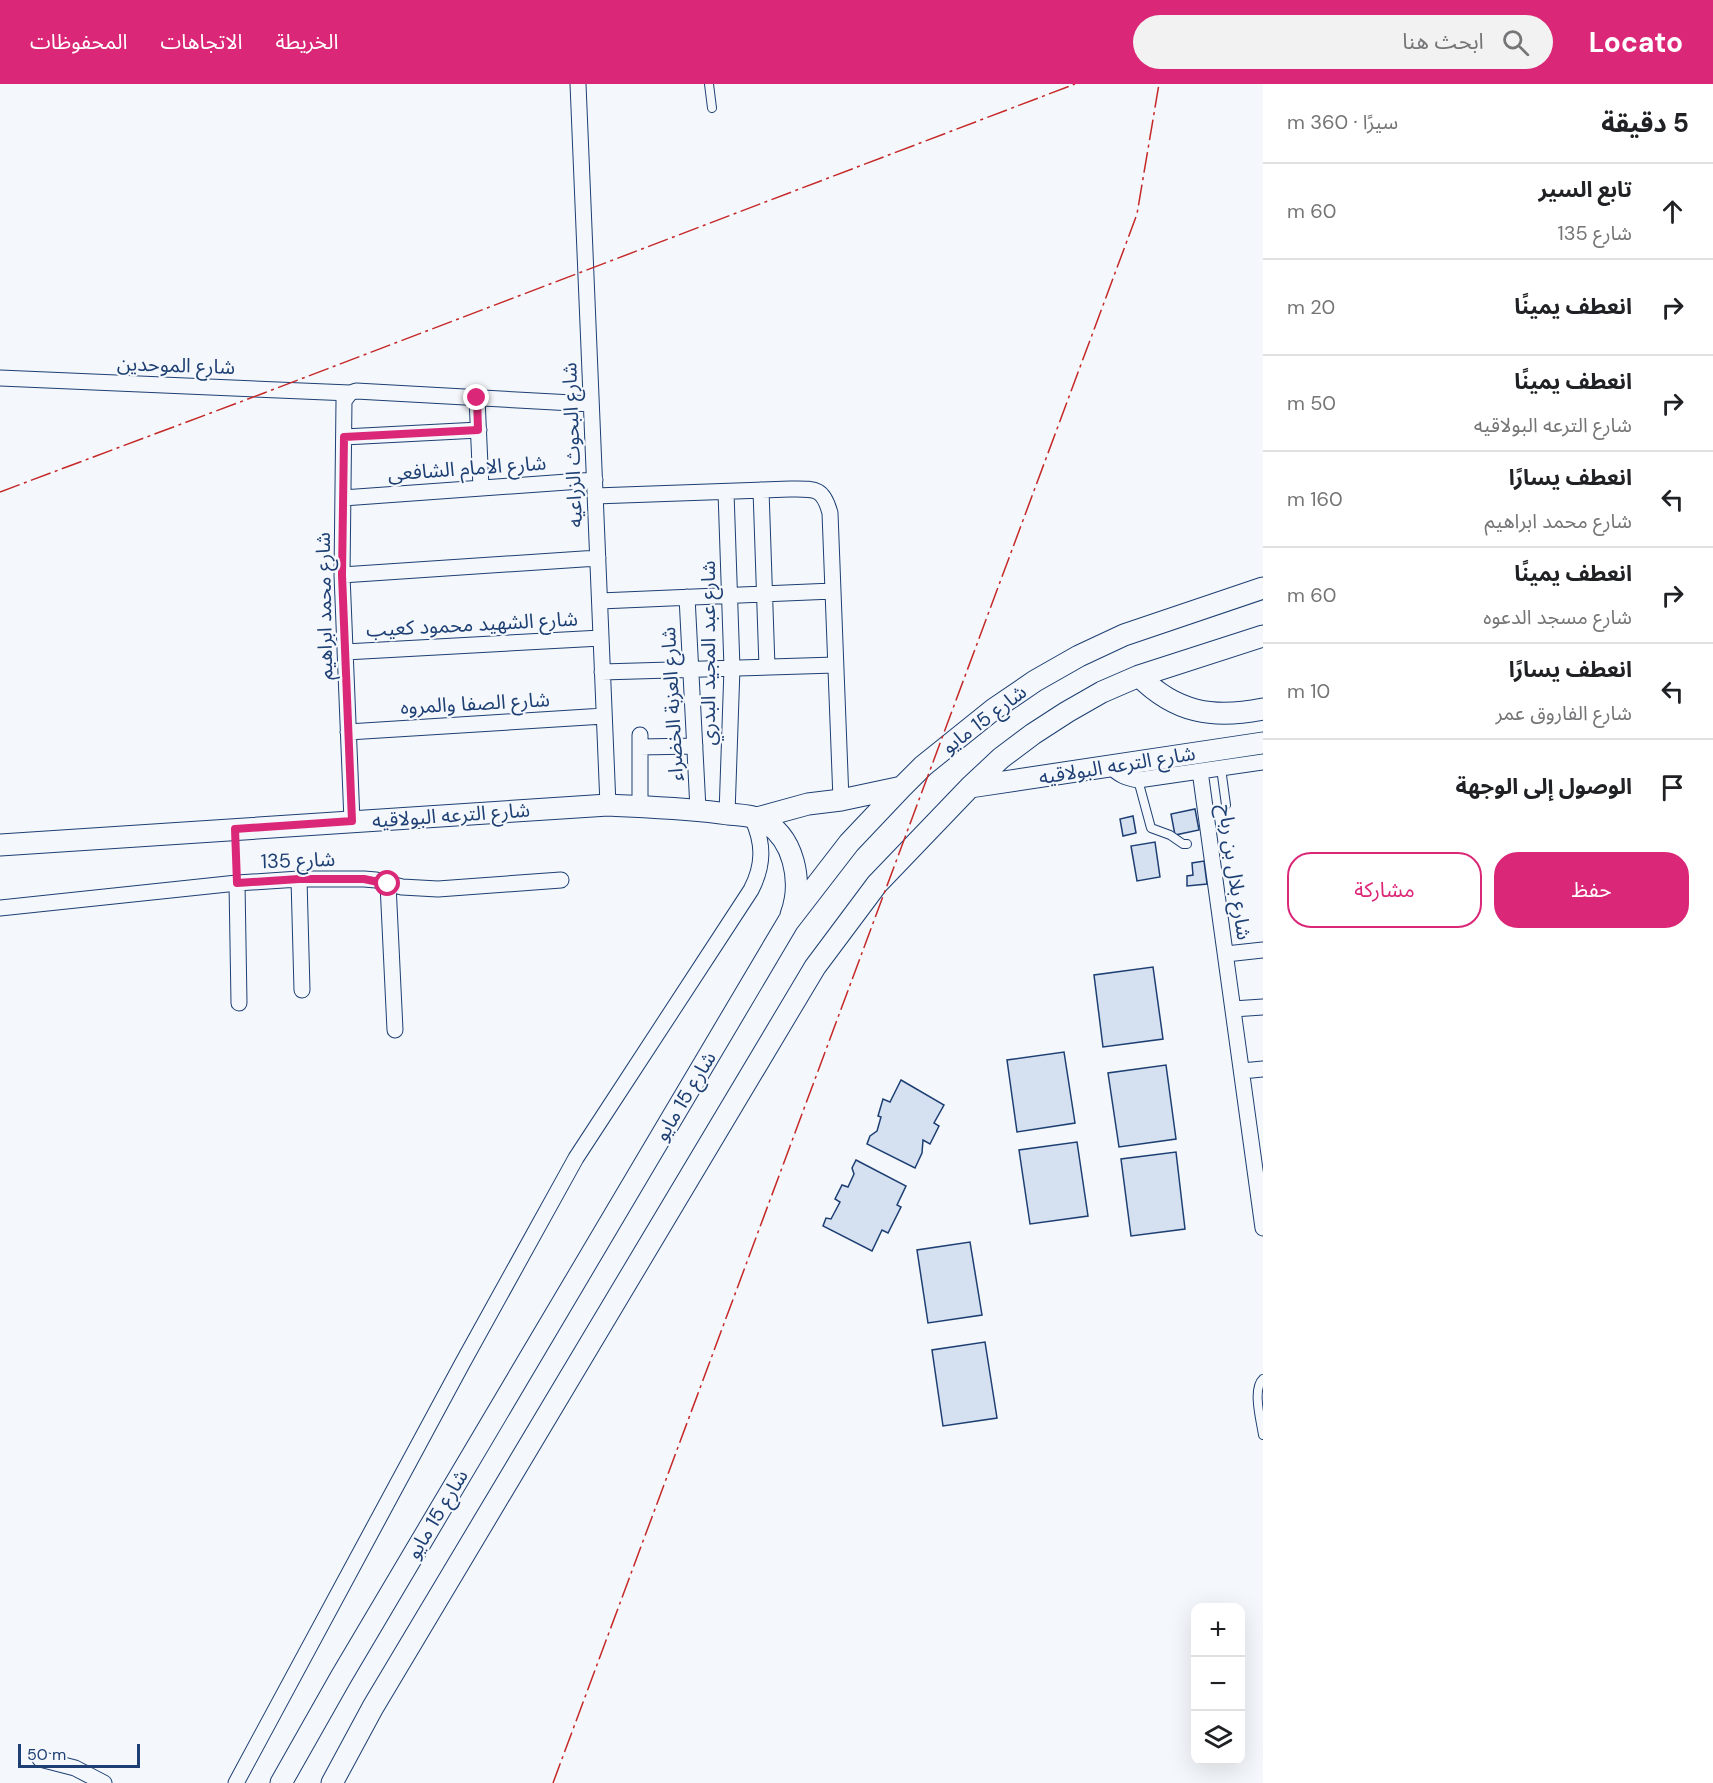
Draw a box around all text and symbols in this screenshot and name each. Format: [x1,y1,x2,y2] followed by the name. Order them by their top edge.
[1133,15,1553,69] search box
[1589,24,1683,61] text: Locato
[1499,26,1532,59] icon: search
[1402,27,1484,56] text: ابحث هنا
[30,28,127,56] text: المحفوظات
[160,28,242,56] text: الاتجاهات
[275,28,338,56] text: الخريطة
[1601,106,1689,140] text: 5 دقيقة
[1287,109,1398,135] text: سيرًا · 360 m
[1539,175,1632,204] text: تابع السير
[1656,195,1689,228] icon: ahead
[1287,198,1336,224] text: 60 m
[1557,220,1632,246] text: شارع 135
[1656,291,1689,324] icon: right
[1514,292,1632,321] text: انعطف يمينًا
[1287,294,1335,320] text: 20 m
[116,350,236,382] street label: شارع الموحدين
[556,362,590,528] street label: شارع البحوث الزراعيه
[1514,367,1632,396] text: انعطف يمينًا
[463,384,489,410] route end
[1656,387,1689,420] icon: right
[1287,390,1336,416] text: 50 m
[1474,412,1632,438] text: شارع الترعه البولاقيه
[387,449,547,489] street label: شارع الامام الشافعى
[1509,463,1632,492] text: انعطف يسارًا
[1656,483,1689,516] icon: left
[1287,486,1343,512] text: 160 m
[1484,508,1632,534] text: شارع محمد ابراهيم
[310,532,340,680] street label: شارع محمد ابراهيم
[1514,559,1632,588] text: انعطف يمينًا
[695,561,724,745] street label: شارع عبد المجيد البدري
[1656,579,1689,612] icon: right
[1287,582,1336,608] text: 60 m
[1483,604,1632,630] text: شارع مسجد الدعوه
[366,605,579,645] street label: شارع الشهيد محمود كعيب
[655,626,691,782] street label: شارع العزبة الخضراء
[1509,655,1632,684] text: انعطف يسارًا
[1656,675,1689,708] icon: left
[1287,678,1330,704] text: 10 m
[936,679,1033,761] street label: شارع 15 مايو
[400,686,551,722] street label: شارع الصفا والمروه
[1495,700,1632,726] text: شارع الفاروق عمر
[1037,740,1198,792] street label: شارع الترعه البولاقيه
[1656,771,1689,804] icon: arrive
[1456,772,1632,801] text: الوصول إلى الوجهة
[371,797,531,835] street label: شارع الترعه البولاقيه
[1211,802,1257,942] street label: شارع بلال بن رباح
[260,846,336,876] street label: شارع 135
[1287,852,1482,928] button: مشاركة
[1494,852,1689,928] button: حفظ
[374,870,400,896] route start
[648,1047,724,1147] street label: شارع 15 مايو
[400,1465,476,1565] street label: شارع 15 مايو
[1191,1603,1245,1765] map controls
[1191,1603,1245,1657] button: +
[1191,1657,1245,1711] button: −
[1191,1711,1245,1765] button: layers
[18,1741,140,1768] scale bar
[27,1744,66,1765] text: 50 m

